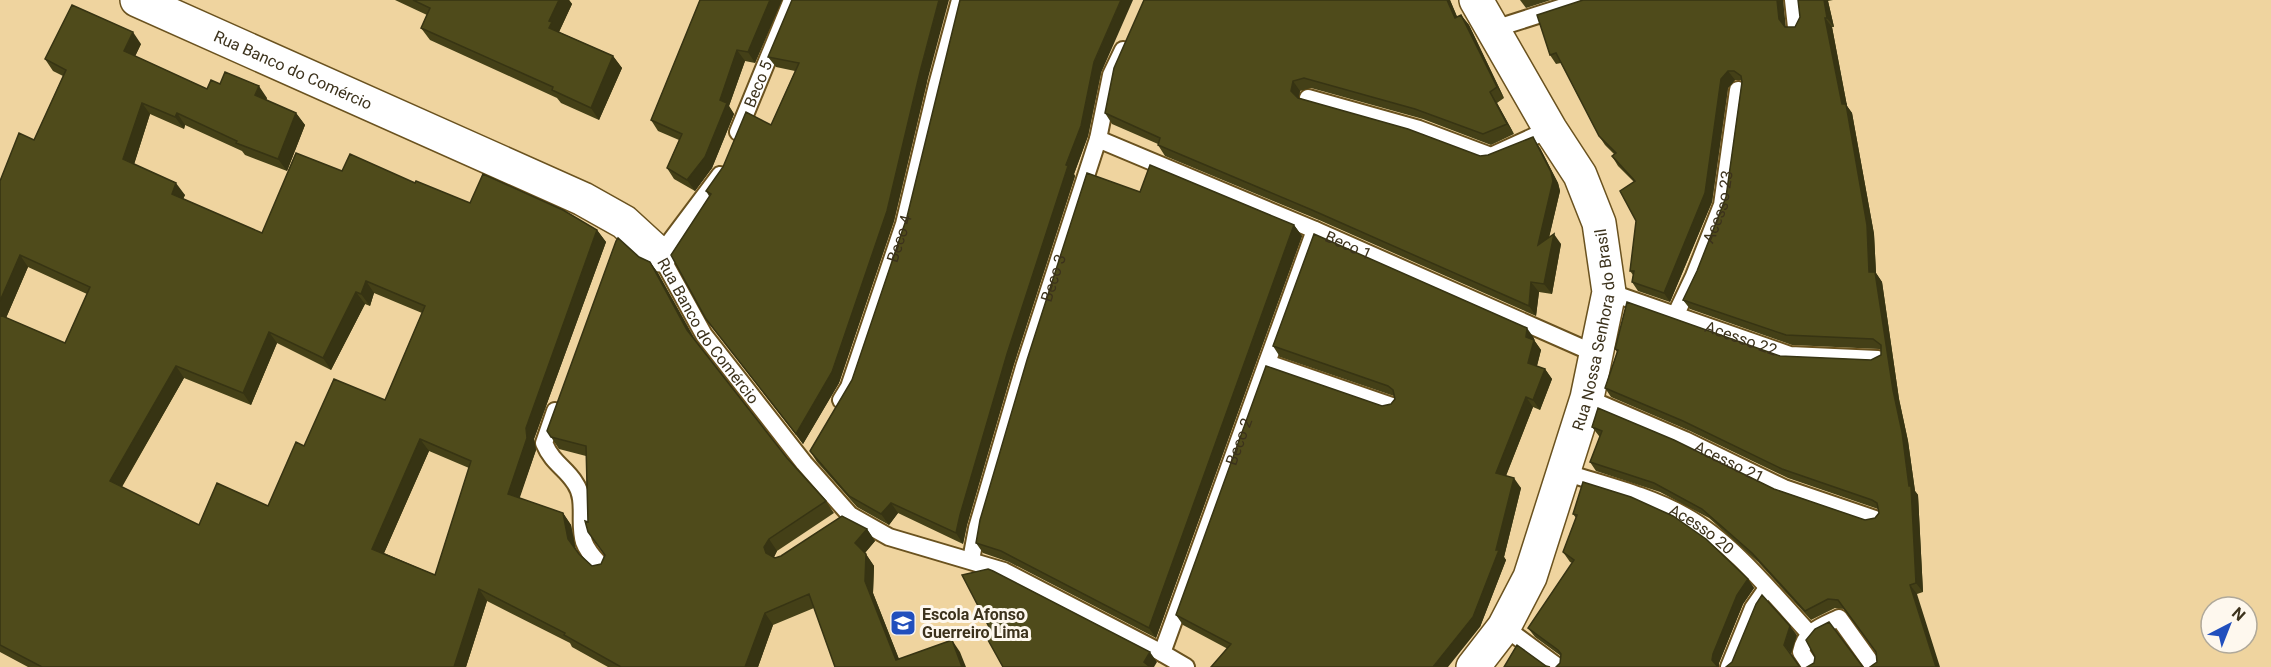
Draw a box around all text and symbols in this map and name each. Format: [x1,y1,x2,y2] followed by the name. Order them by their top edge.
[211,26,375,113] street label: Rua Banco do Comércio
[740,58,776,110] street label: Beco 5
[1698,169,1736,246] street label: Acesso 23
[882,213,915,265] street label: Beco 4
[1322,226,1375,263] street label: Beco 1
[1568,228,1619,433] street label: Rua Nossa Senhora do Brasil
[1036,252,1070,304] street label: Beco 3
[654,254,763,407] street label: Rua Banco do Comércio
[1703,317,1780,359] street label: Acesso 22
[1221,415,1256,468] street label: Beco 2
[1692,437,1767,486] street label: Acesso 21
[1666,500,1738,558] street label: Acesso 20
[2199,595,2259,655] north arrow
[2228,603,2249,625] text: N
[922,605,1029,642] place label: Escola Afonso Guerreiro Lima
[888,608,918,638] school or university icon: Escola Afonso Guerreiro Lima

